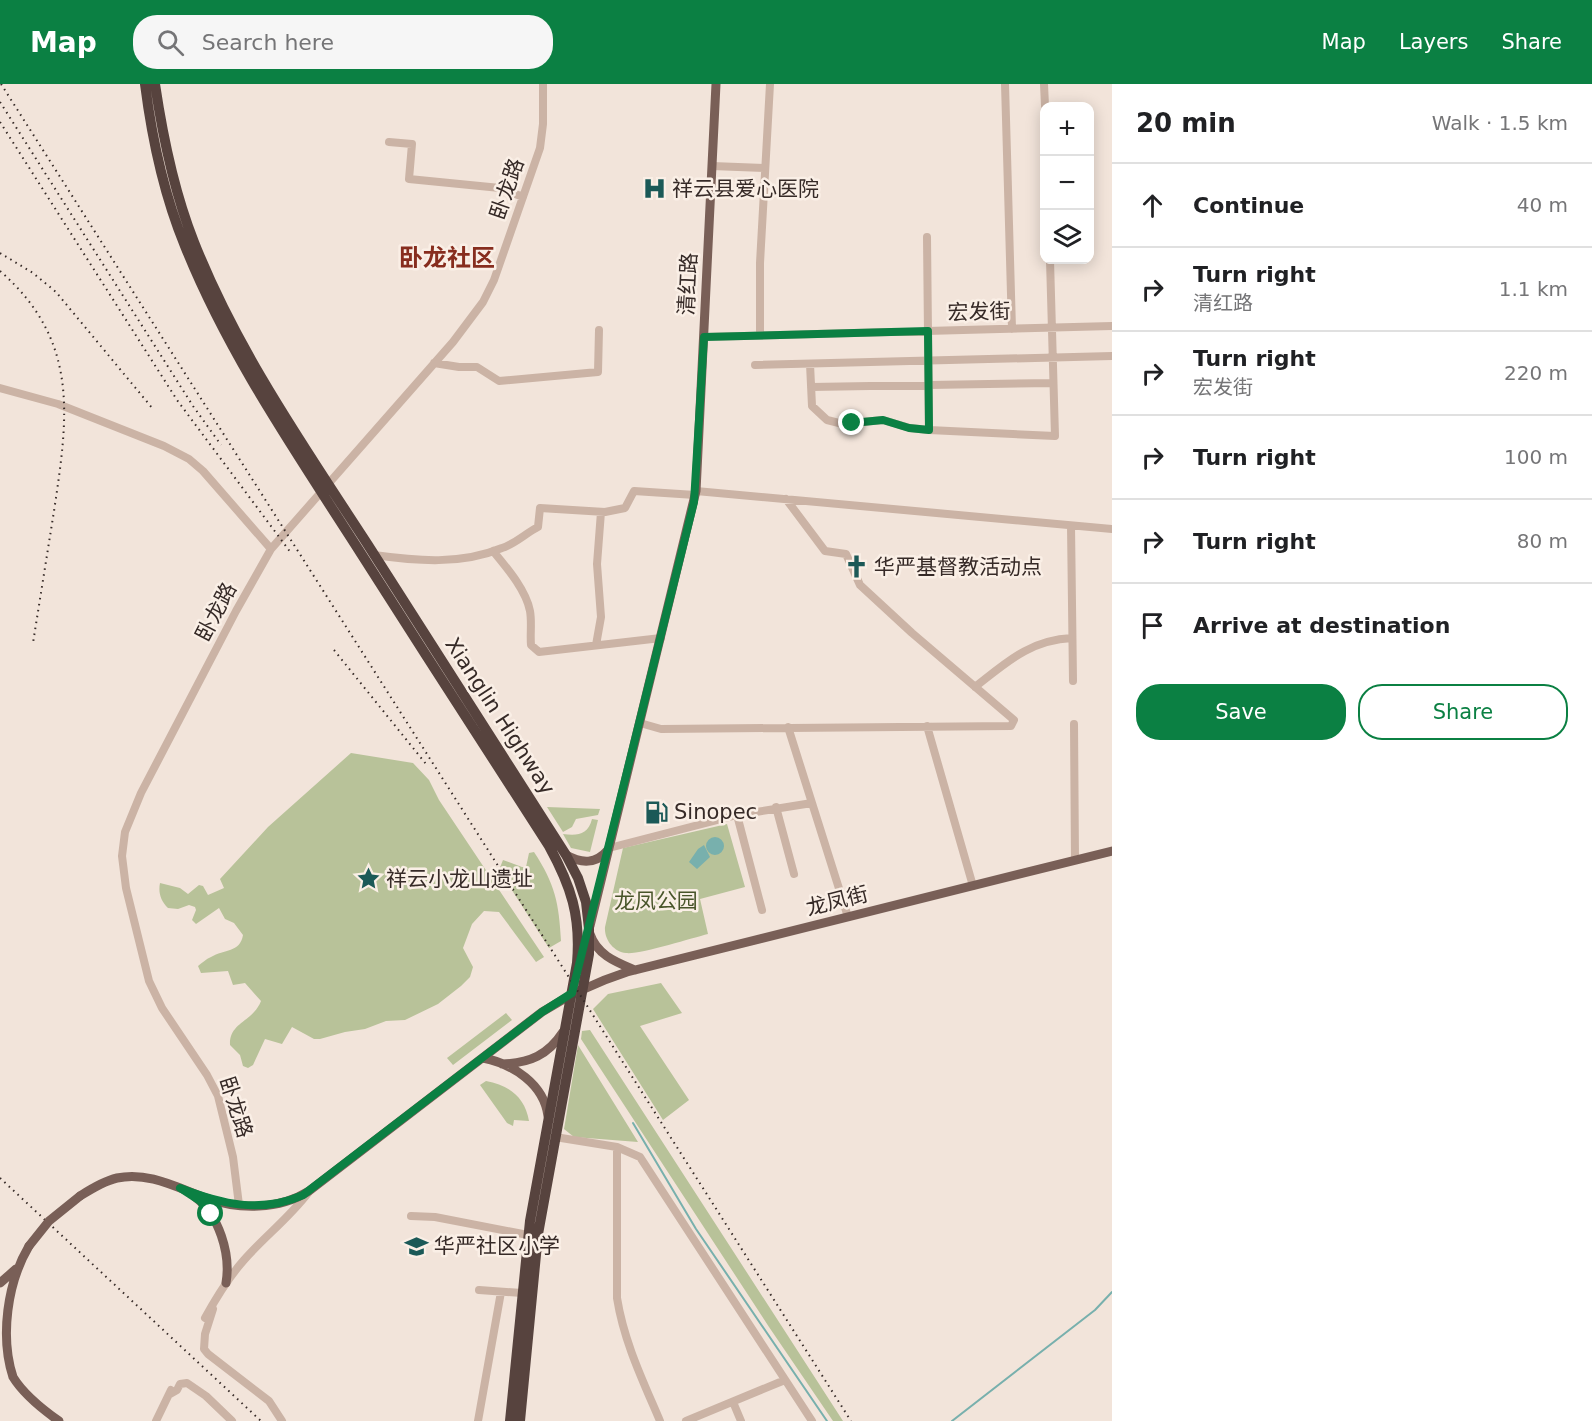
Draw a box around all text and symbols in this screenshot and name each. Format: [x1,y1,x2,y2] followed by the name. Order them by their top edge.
[133,15,553,69] search box
[30,26,97,59] text: Map
[154,26,187,59] icon: search
[202,30,334,55] text: Search here
[1322,30,1366,54] text: Map
[1399,30,1468,54] text: Layers
[1501,30,1562,54] text: Share
[1040,102,1094,264] map controls
[1040,102,1094,156] button: +
[1136,108,1236,138] text: 20 min
[1432,111,1568,135] text: Walk · 1.5 km
[485,155,529,223] street label: 卧龙路
[1040,156,1094,210] button: −
[641,176,667,202] hospital icon: 祥云县爱心医院
[672,177,819,201] place label: 祥云县爱心医院
[1136,189,1169,222] icon: ahead
[1193,193,1304,218] text: Continue
[1517,193,1568,217] text: 40 m
[1040,210,1094,264] button: layers
[399,244,495,272] district label: 卧龙社区
[674,252,702,316] street label: 清红路
[1193,262,1316,287] text: Turn right
[1136,273,1169,306] icon: right
[1499,277,1568,301] text: 1.1 km
[1193,291,1253,315] text: 清红路
[947,299,1011,325] street label: 宏发街
[1193,346,1316,371] text: Turn right
[1136,357,1169,390] icon: right
[1504,361,1568,385] text: 220 m
[1193,375,1253,399] text: 宏发街
[838,409,864,435] route end
[1136,441,1169,474] icon: right
[1193,445,1316,470] text: Turn right
[1504,445,1568,469] text: 100 m
[1136,525,1169,558] icon: right
[1193,529,1316,554] text: Turn right
[1517,529,1568,553] text: 80 m
[843,554,869,580] church icon: 华严基督教活动点
[874,555,1042,579] place label: 华严基督教活动点
[191,579,241,645] street label: 卧龙路
[1136,609,1169,642] icon: arrive
[1193,613,1450,638] text: Arrive at destination
[440,633,560,799] street label: Xianglin Highway
[1136,684,1346,740] button: Save
[1358,684,1568,740] button: Share
[643,799,669,825] fuel station icon: Sinopec
[674,800,757,824] place label: Sinopec
[355,866,381,892] place icon: 祥云小龙山遗址
[386,867,533,891] place label: 祥云小龙山遗址
[804,882,870,920] street label: 龙凤街
[614,889,698,913] park label: 龙凤公园
[215,1073,257,1141] street label: 卧龙路
[197,1200,223,1226] route start
[403,1233,429,1259] school or university icon: 华严社区小学
[434,1234,560,1258] place label: 华严社区小学

